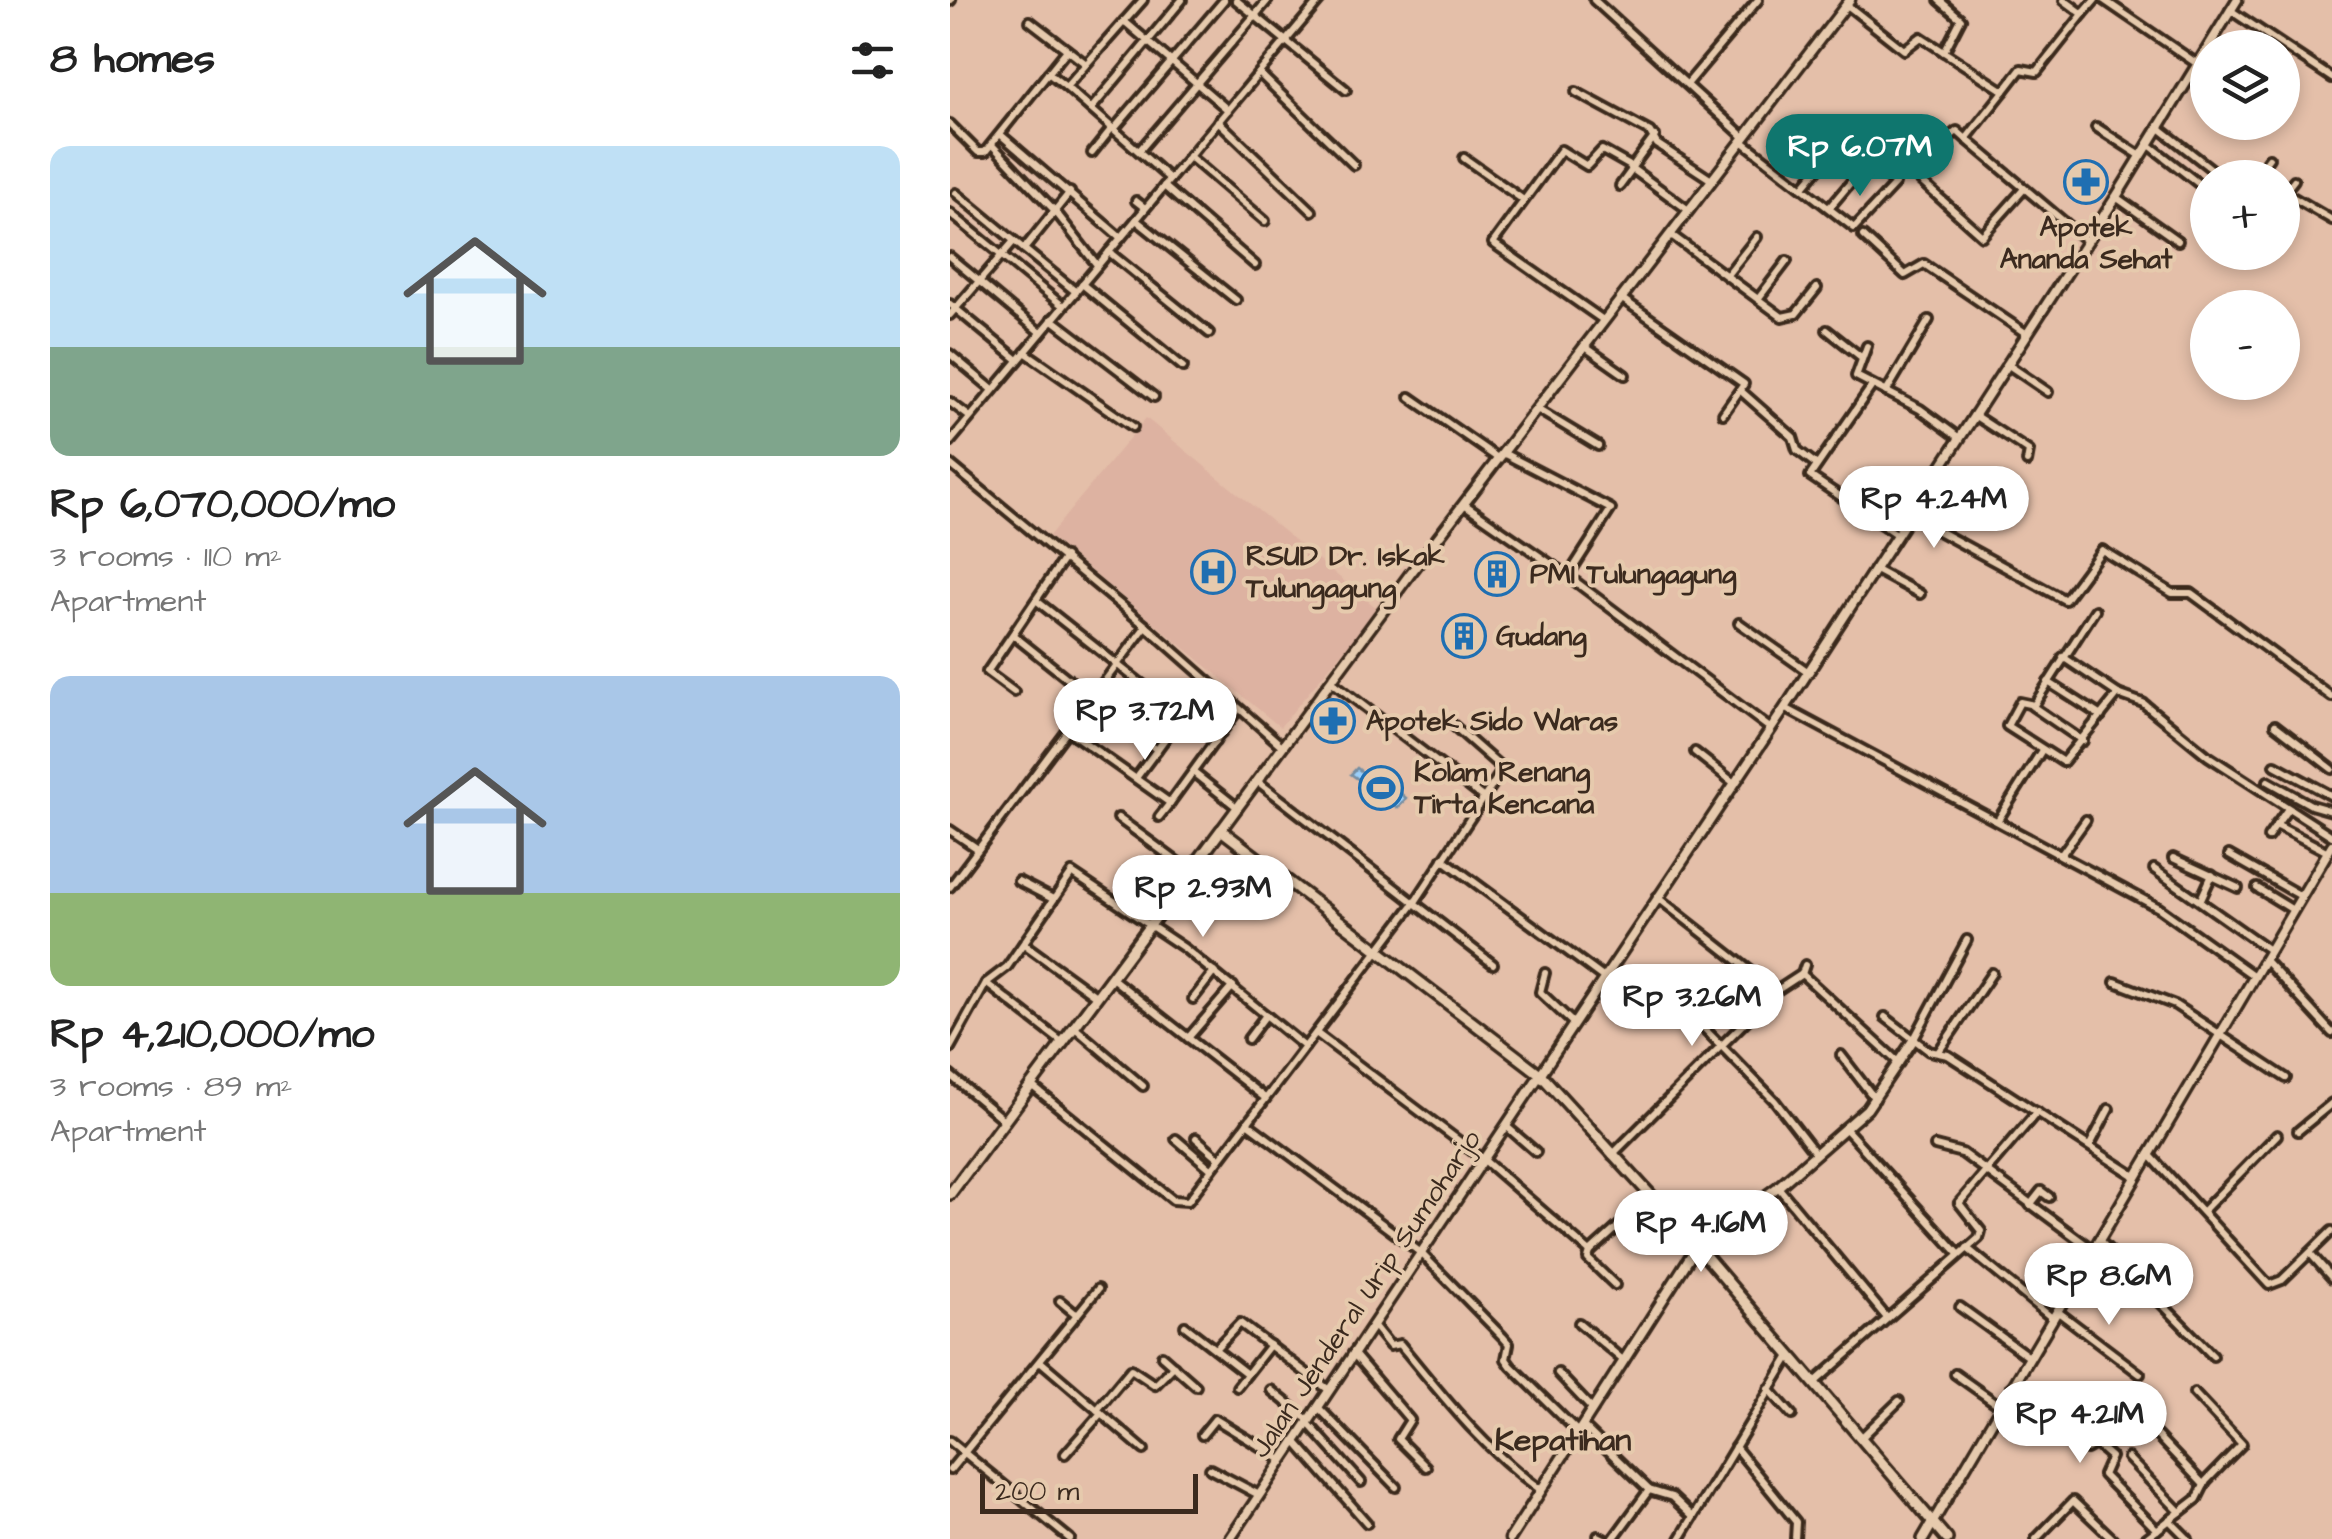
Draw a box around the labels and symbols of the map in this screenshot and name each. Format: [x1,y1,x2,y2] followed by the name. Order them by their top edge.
[1757,114,1963,199] pin: Rp 6.07M
[2063,159,2109,205] pharmacy icon: Apotek Ananda Sehat
[2000,208,2173,279] place label: Apotek Ananda Sehat
[1831,466,2037,551] pin: Rp 4.24M
[1245,537,1446,610] place label: RSUD Dr. Iskak Tulungagung
[1190,549,1236,595] hospital icon: RSUD Dr. Iskak Tulungagung
[1474,551,1520,597] building icon: PMI Tulungagung
[1530,555,1737,596] place label: PMI Tulungagung
[1441,613,1487,659] building icon: Gudang
[1496,617,1587,658] place label: Gudang
[1042,678,1248,763] pin: Rp 3.72M
[1310,698,1356,744] pharmacy icon: Apotek Sido Waras
[1366,702,1618,742] place label: Apotek Sido Waras
[1413,753,1595,824] place label: Kolam Renang Tirta Kencana
[1358,765,1404,811] sports icon: Kolam Renang Tirta Kencana
[1100,855,1306,940] pin: Rp 2.93M
[1589,964,1795,1049] pin: Rp 3.26M
[1241,1122,1491,1466] street label: Jalan Jenderal Urip Sumoharjo
[1598,1190,1804,1275] pin: Rp 4.16M
[2017,1243,2201,1328] pin: Rp 8.6M
[1977,1381,2183,1466] pin: Rp 4.21M
[1495,1418,1631,1463] district label: Kepatihan
[980,1469,1198,1514] scale bar

